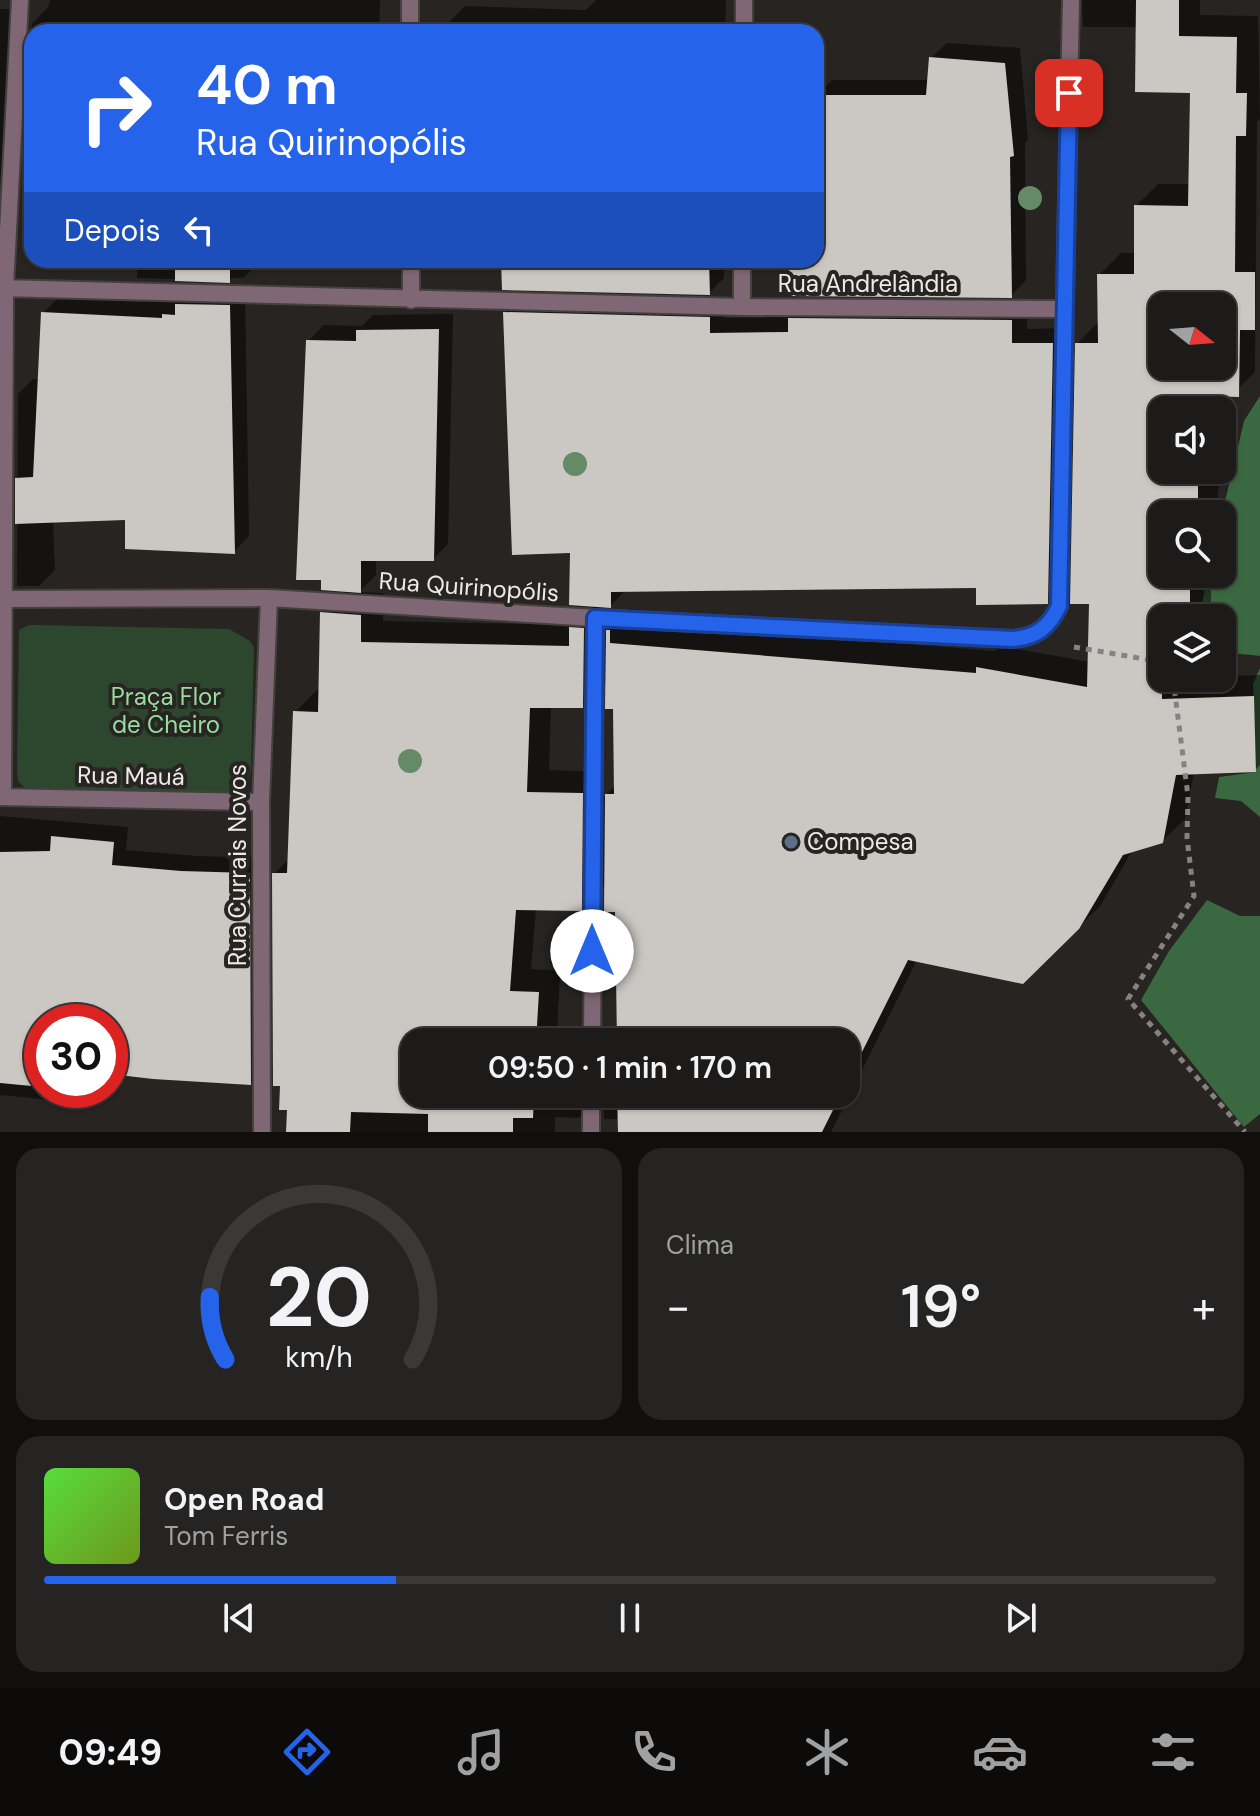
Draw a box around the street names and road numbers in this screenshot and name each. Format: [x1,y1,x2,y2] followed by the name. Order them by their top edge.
[778,268,958,299] street label: Rua Andrelândia
[378,565,560,608] street label: Rua Quirinopólis
[77,759,185,792] street label: Rua Mauá
[222,764,253,966] street label: Rua Currais Novos

